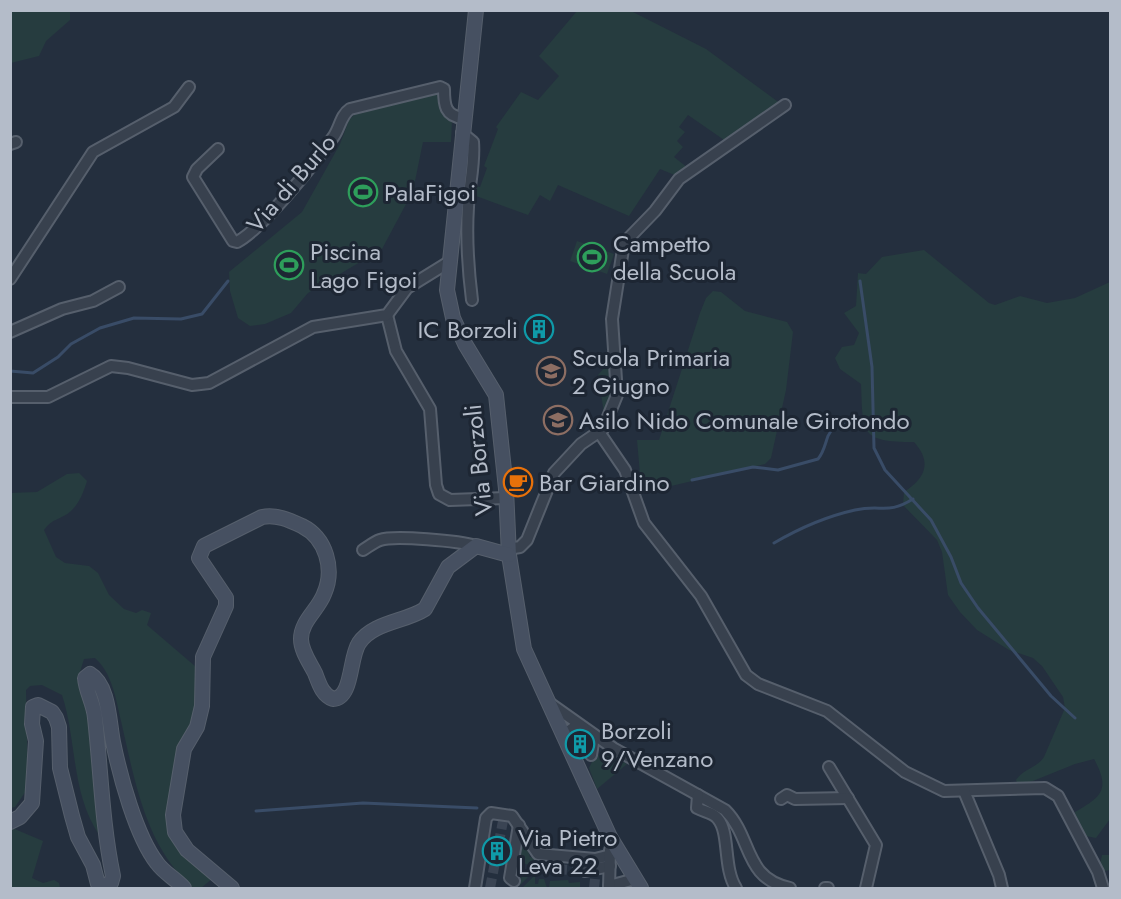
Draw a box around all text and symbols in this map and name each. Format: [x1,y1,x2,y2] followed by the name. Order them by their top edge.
[238,126,344,240] street label: Via di Burlo
[384,175,476,210] place label: PalaFigoi
[347,176,379,208] sports icon: PalaFigoi
[613,226,736,289] place label: Campetto della Scuola
[310,234,418,297] place label: Piscina Lago Figoi
[576,241,608,273] sports icon: Campetto della Scuola
[273,249,305,281] sports icon: Piscina Lago Figoi
[417,312,518,347] place label: IC Borzoli
[523,313,555,345] building icon: IC Borzoli
[572,340,730,403] place label: Scuola Primaria 2 Giugno
[535,355,567,387] school or university icon: Scuola Primaria 2 Giugno
[455,403,501,517] street label: Via Borzoli
[579,403,910,438] place label: Asilo Nido Comunale Girotondo
[542,404,574,436] school or university icon: Asilo Nido Comunale Girotondo
[539,465,670,500] place label: Bar Giardino
[502,466,534,498] cafe icon: Bar Giardino
[601,713,713,776] place label: Borzoli 9/Venzano
[564,728,596,760] building icon: Borzoli 9/Venzano
[518,820,617,883] place label: Via Pietro Leva 22
[481,835,513,867] building icon: Via Pietro Leva 22

